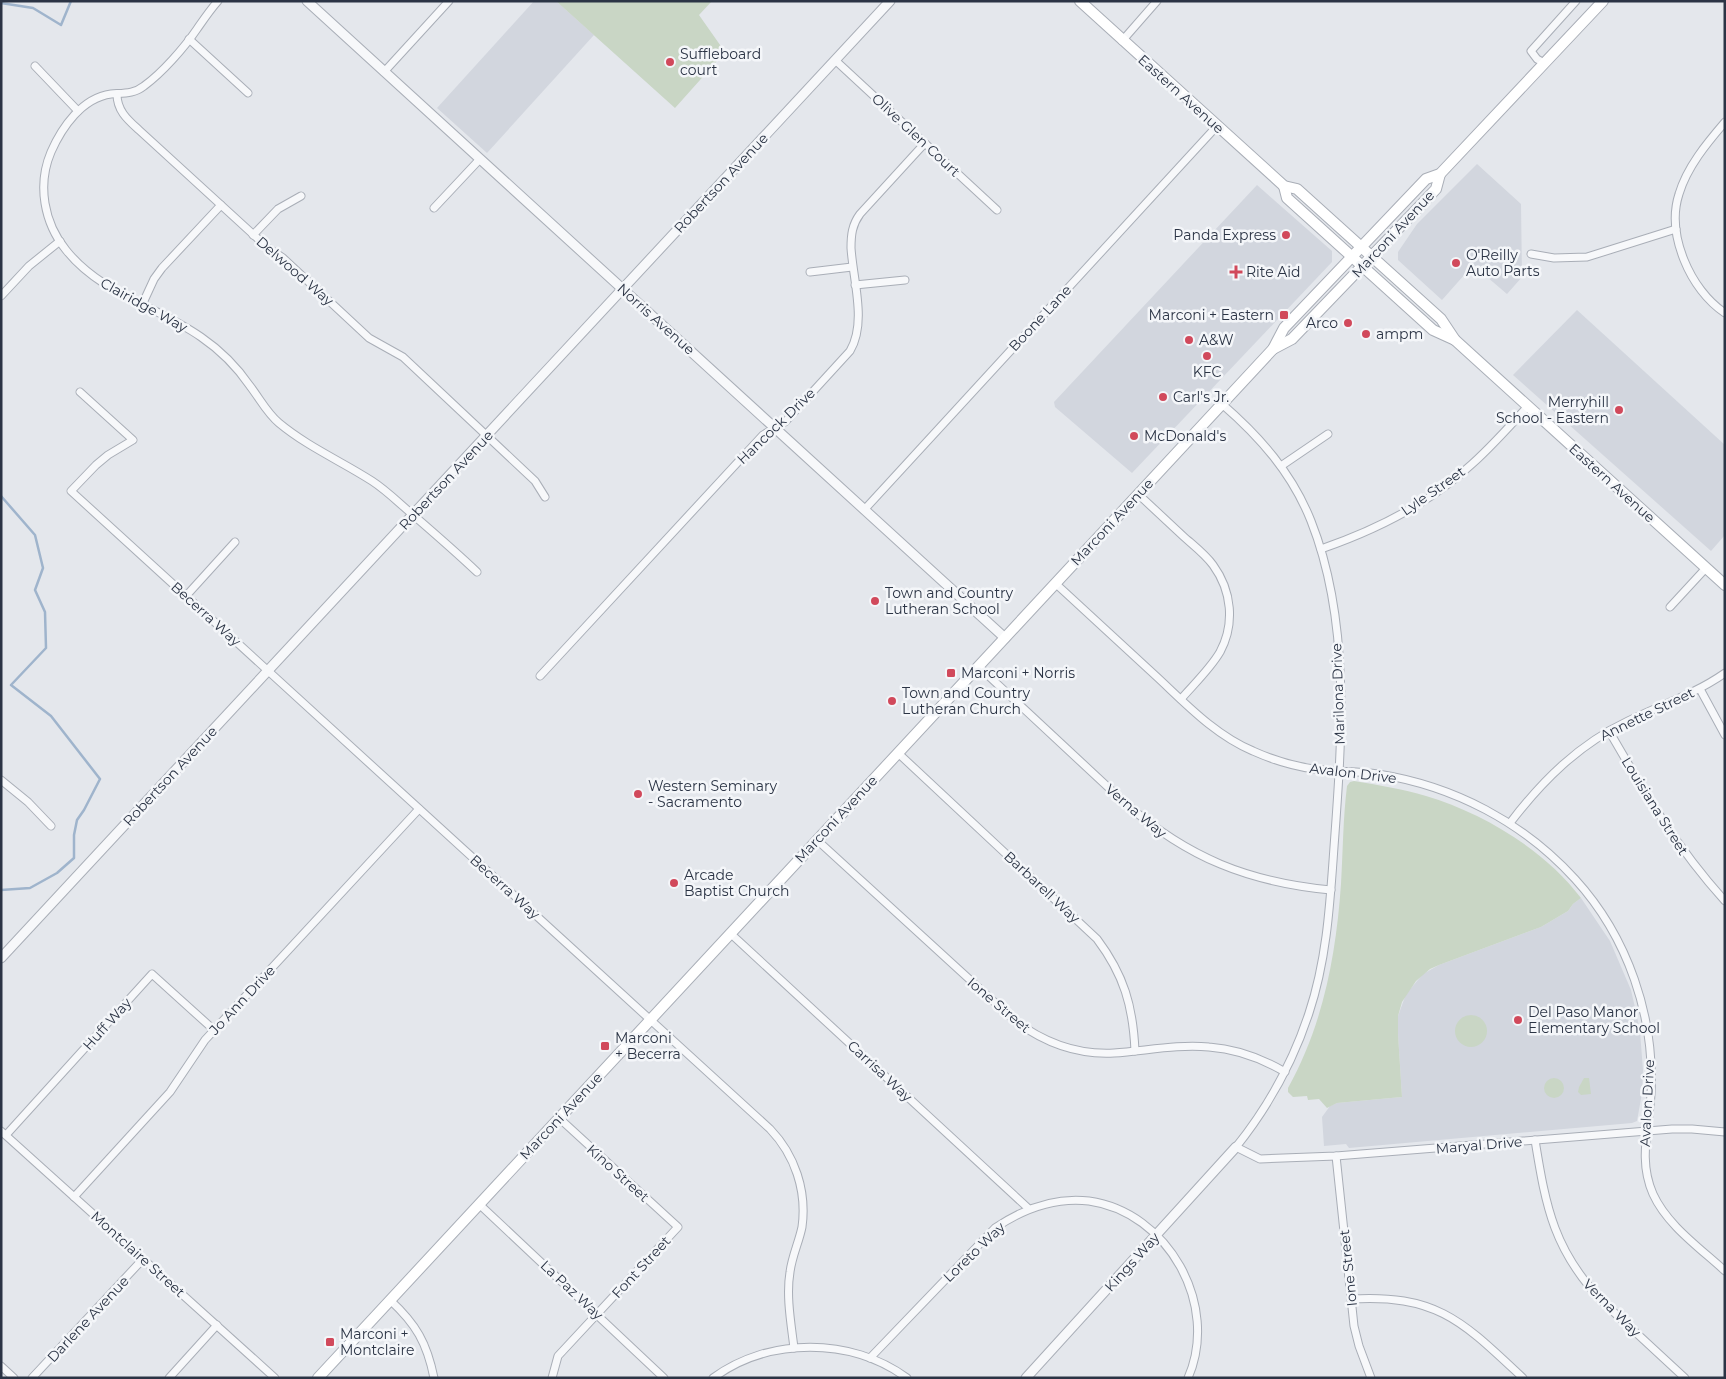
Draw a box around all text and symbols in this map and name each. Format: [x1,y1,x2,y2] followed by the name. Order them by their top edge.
[680,45,761,79] place label: Suffleboard court
[1134,51,1228,137] street label: Eastern Avenue
[664,56,676,68] marker: Suffleboard court
[868,89,964,181] street label: Olive Glen Court
[670,129,772,237] street label: Robertson Avenue
[1348,186,1438,282] street label: Marconi Avenue
[1173,226,1276,244] place label: Panda Express
[1280,229,1292,241] marker: Panda Express
[253,232,338,310] street label: Delwood Way
[1466,246,1540,280] place label: O'Reilly Auto Parts
[1450,257,1462,269] marker: O'Reilly Auto Parts
[1246,263,1301,281] place label: Rite Aid
[1230,266,1242,278] marker: Rite Aid
[97,274,191,336] street label: Clairidge Way
[613,279,699,359] street label: Norris Avenue
[1005,281,1075,355] street label: Boone Lane
[1149,306,1274,324] place label: Marconi + Eastern
[1278,309,1290,321] marker: Marconi + Eastern
[1306,314,1338,332] place label: Arco
[1342,317,1354,329] marker: Arco
[1376,325,1423,343] place label: ampm
[1360,328,1372,340] marker: ampm
[1199,331,1234,349] place label: A&W
[1183,334,1195,346] marker: A&W
[1201,350,1213,362] marker: KFC
[1193,363,1221,381] place label: KFC
[733,384,819,468] street label: Hancock Drive
[1173,388,1229,406] place label: Carl's Jr.
[1157,391,1169,403] marker: Carl's Jr.
[1496,393,1609,427] place label: Merryhill School - Eastern
[1613,404,1625,416] marker: Merryhill School - Eastern
[395,426,497,534] street label: Robertson Avenue
[1144,427,1226,445] place label: McDonald's
[1128,430,1140,442] marker: McDonald's
[1565,440,1659,526] street label: Eastern Avenue
[1398,462,1469,520] street label: Lyle Street
[1067,474,1157,570] street label: Marconi Avenue
[167,578,245,650] street label: Becerra Way
[885,584,1014,618] place label: Town and Country Lutheran School
[869,595,881,607] marker: Town and Country Lutheran School
[1327,643,1349,745] street label: Marilona Drive
[961,664,1075,682] place label: Marconi + Norris
[945,667,957,679] marker: Marconi + Norris
[1597,683,1697,745] street label: Annette Street
[902,684,1031,718] place label: Town and Country Lutheran Church
[886,695,898,707] marker: Town and Country Lutheran Church
[119,722,221,830] street label: Robertson Avenue
[1618,753,1693,859] street label: Louisiana Street
[1308,759,1398,787] street label: Avalon Drive
[791,771,881,867] street label: Marconi Avenue
[648,777,778,811] place label: Western Seminary - Sacramento
[1102,780,1171,842] street label: Verna Way
[632,788,644,800] marker: Western Seminary - Sacramento
[1000,847,1084,927] street label: Barbarell Way
[466,851,544,923] street label: Becerra Way
[684,866,789,900] place label: Arcade Baptist Church
[668,877,680,889] marker: Arcade Baptist Church
[204,961,279,1039] street label: Jo Ann Drive
[964,973,1034,1037] street label: Ione Street
[79,994,135,1054] street label: Huff Way
[1528,1003,1660,1037] place label: Del Paso Manor Elementary School
[1512,1014,1524,1026] marker: Del Paso Manor Elementary School
[615,1029,681,1063] place label: Marconi + Becerra
[844,1036,916,1106] street label: Carrisa Way
[599,1040,611,1052] marker: Marconi + Becerra
[1636,1059,1658,1147] street label: Avalon Drive
[516,1068,606,1164] street label: Marconi Avenue
[1435,1132,1523,1158] street label: Maryal Drive
[583,1140,653,1206] street label: Kino Street
[87,1207,189,1301] street label: Montclaire Street
[939,1218,1009,1286] street label: Loreto Way
[1101,1228,1164,1295] street label: Kings Way
[1335,1228,1361,1307] street label: Ione Street
[608,1232,675,1302] street label: Font Street
[537,1256,607,1324] street label: La Paz Way
[43,1272,133,1366] street label: Darlene Avenue
[1579,1275,1645,1341] street label: Verna Way
[340,1325,415,1359] place label: Marconi + Montclaire
[324,1336,336,1348] marker: Marconi + Montclaire

